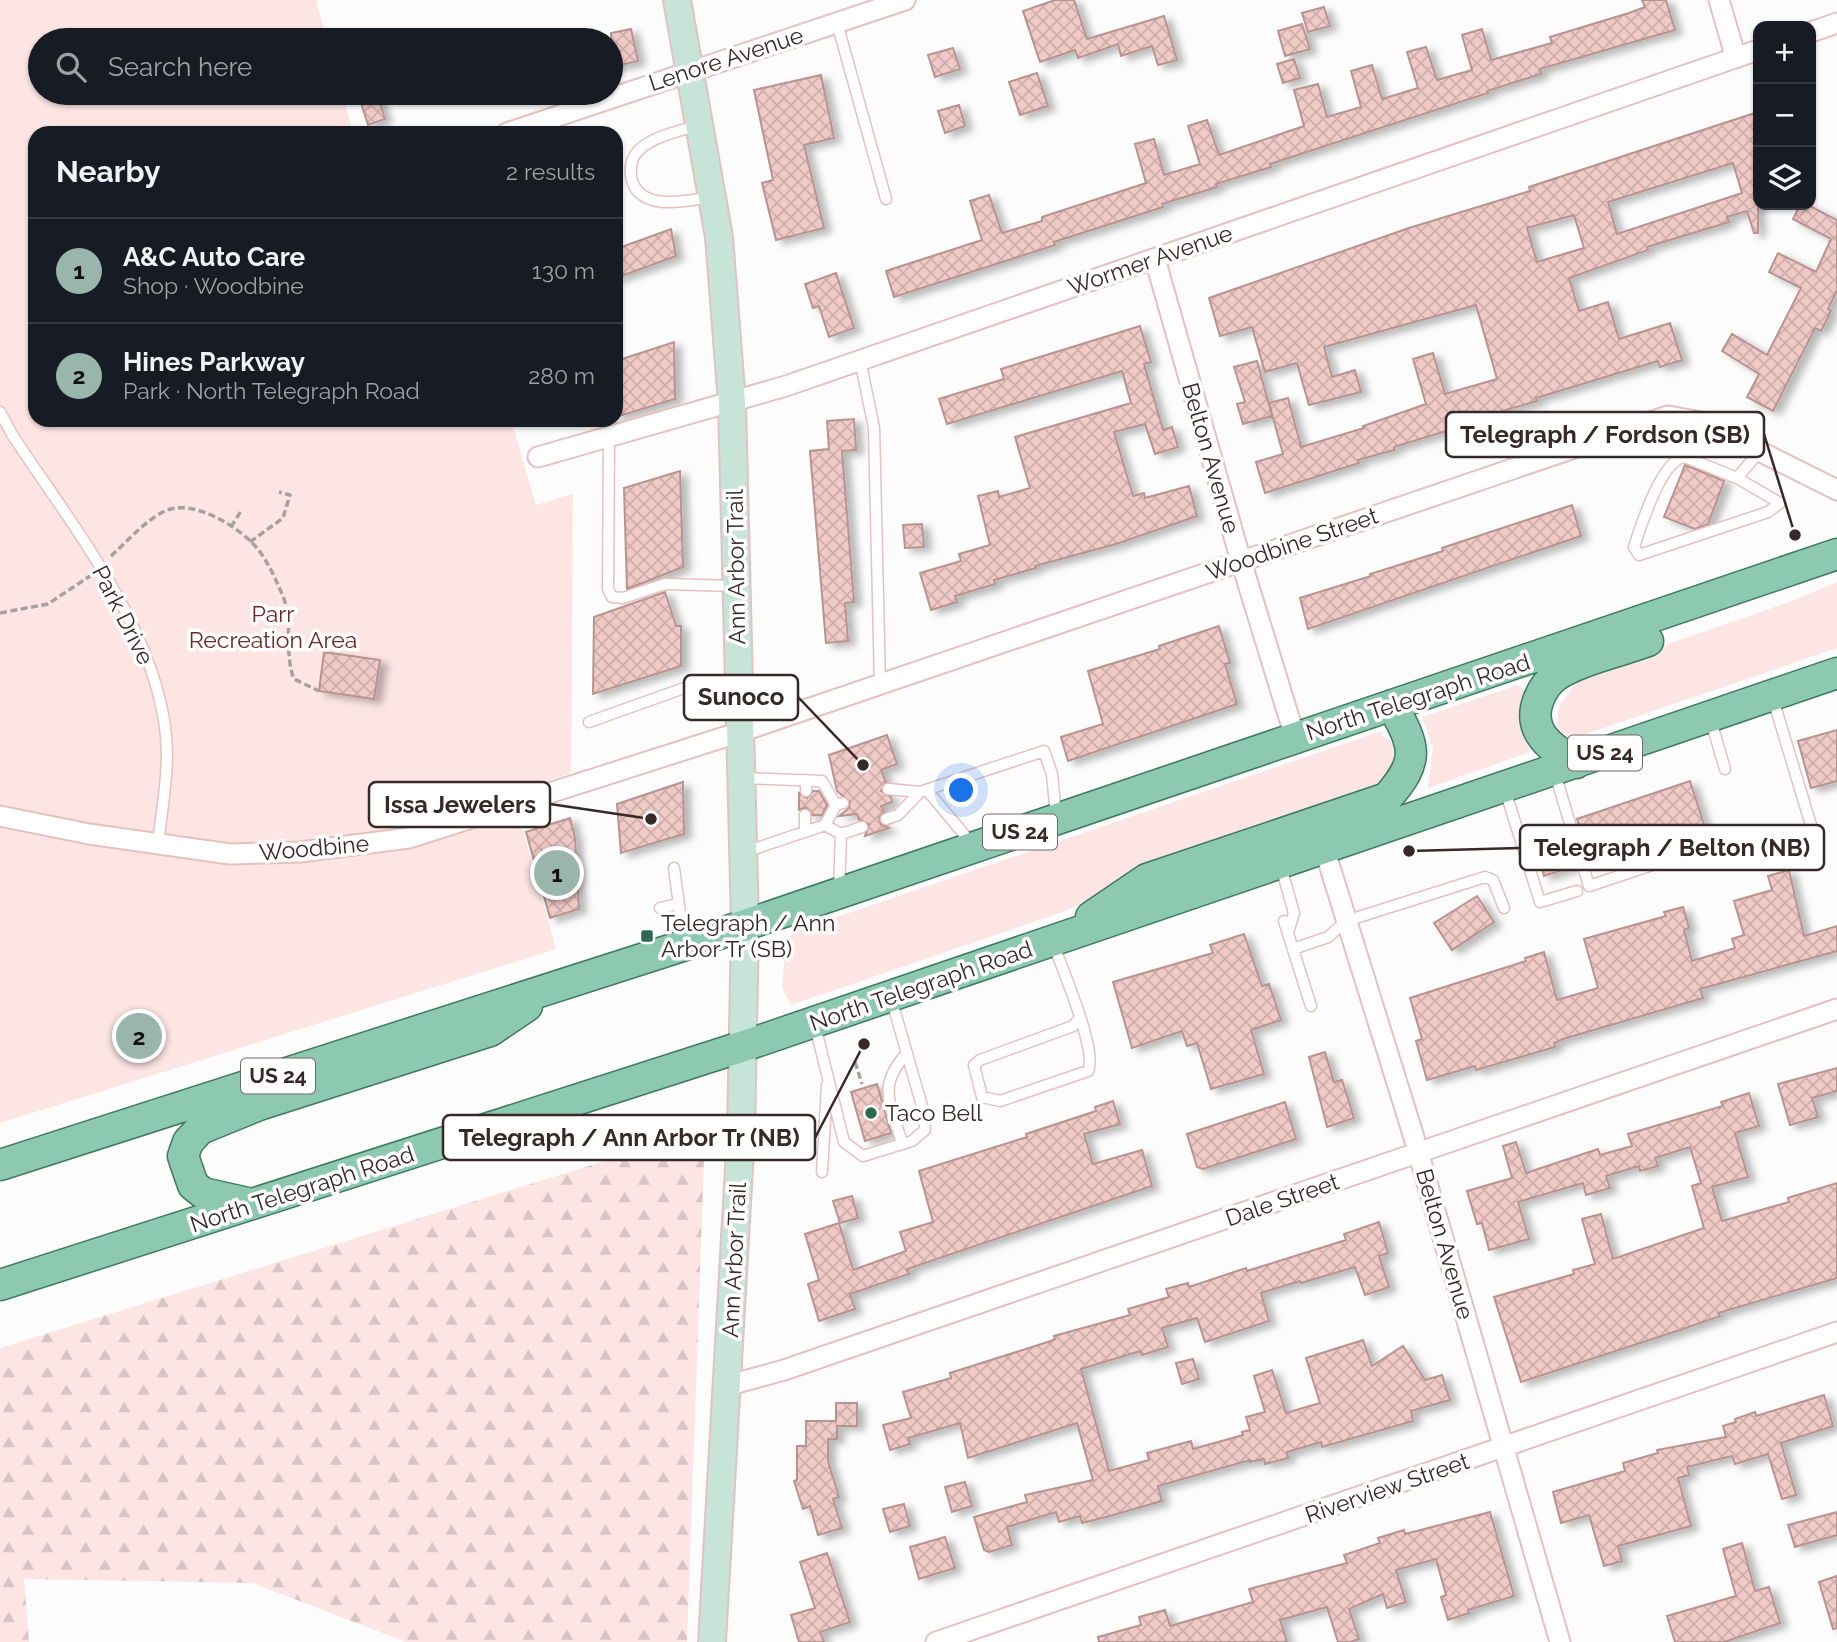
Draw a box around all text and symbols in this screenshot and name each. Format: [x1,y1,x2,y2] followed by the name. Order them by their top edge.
[645,21,806,96] street label: Lenore Avenue
[1753,21,1816,210] map controls
[1753,21,1816,84] button: +
[28,28,623,105] search box
[52,48,90,86] icon: search
[108,52,252,82] text: Search here
[1753,84,1816,147] button: −
[1753,147,1816,210] button: layers
[56,154,160,189] text: Nearby
[506,158,595,185] text: 2 results
[1064,219,1236,300] street label: Wormer Avenue
[123,242,305,272] text: A&C Auto Care
[73,257,85,284] text: 1
[532,257,595,284] text: 130 m
[123,272,304,299] text: Shop · Woodbine
[123,347,305,377] text: Hines Parkway
[73,362,85,389] text: 2
[528,362,595,389] text: 280 m
[123,377,420,404] text: Park · North Telegraph Road
[1177,379,1246,536] street label: Belton Avenue
[1446,412,1764,457] callout: Telegraph / Fordson (SB)
[1460,420,1750,449] text: Telegraph / Fordson (SB)
[721,488,750,645] street label: Ann Arbor Trail
[1202,501,1382,586] street label: Woodbine Street
[87,561,160,669] street label: Park Drive
[189,600,357,653] park label: Parr Recreation Area
[1303,648,1533,745] street label: North Telegraph Road
[684,675,798,720] callout: Sunoco
[698,682,784,711] text: Sunoco
[1568,736,1642,770] road number: US 24
[944,773,978,807] your location
[369,782,550,827] callout: Issa Jewelers
[384,790,536,819] text: Issa Jewelers
[983,814,1057,850] road number: US 24
[1520,825,1824,870] callout: Telegraph / Belton (NB)
[258,829,370,866] street label: Woodbine
[1534,833,1810,862] text: Telegraph / Belton (NB)
[534,847,580,899] pin: 1
[661,909,835,962] place label: Telegraph / Ann Arbor Tr (SB)
[639,928,655,944] marker: Telegraph / Ann Arbor Tr (SB)
[806,935,1036,1036] street label: North Telegraph Road
[116,1010,162,1062] pin: 2
[241,1058,315,1094] road number: US 24
[885,1099,983,1126] place label: Taco Bell
[863,1105,879,1121] marker: Taco Bell
[443,1115,815,1160] callout: Telegraph / Ann Arbor Tr (NB)
[458,1123,800,1152] text: Telegraph / Ann Arbor Tr (NB)
[187,1140,417,1237] street label: North Telegraph Road
[1411,1165,1480,1322] street label: Belton Avenue
[1222,1167,1342,1232] street label: Dale Street
[716,1181,751,1338] street label: Ann Arbor Trail
[1301,1447,1473,1528] street label: Riverview Street

